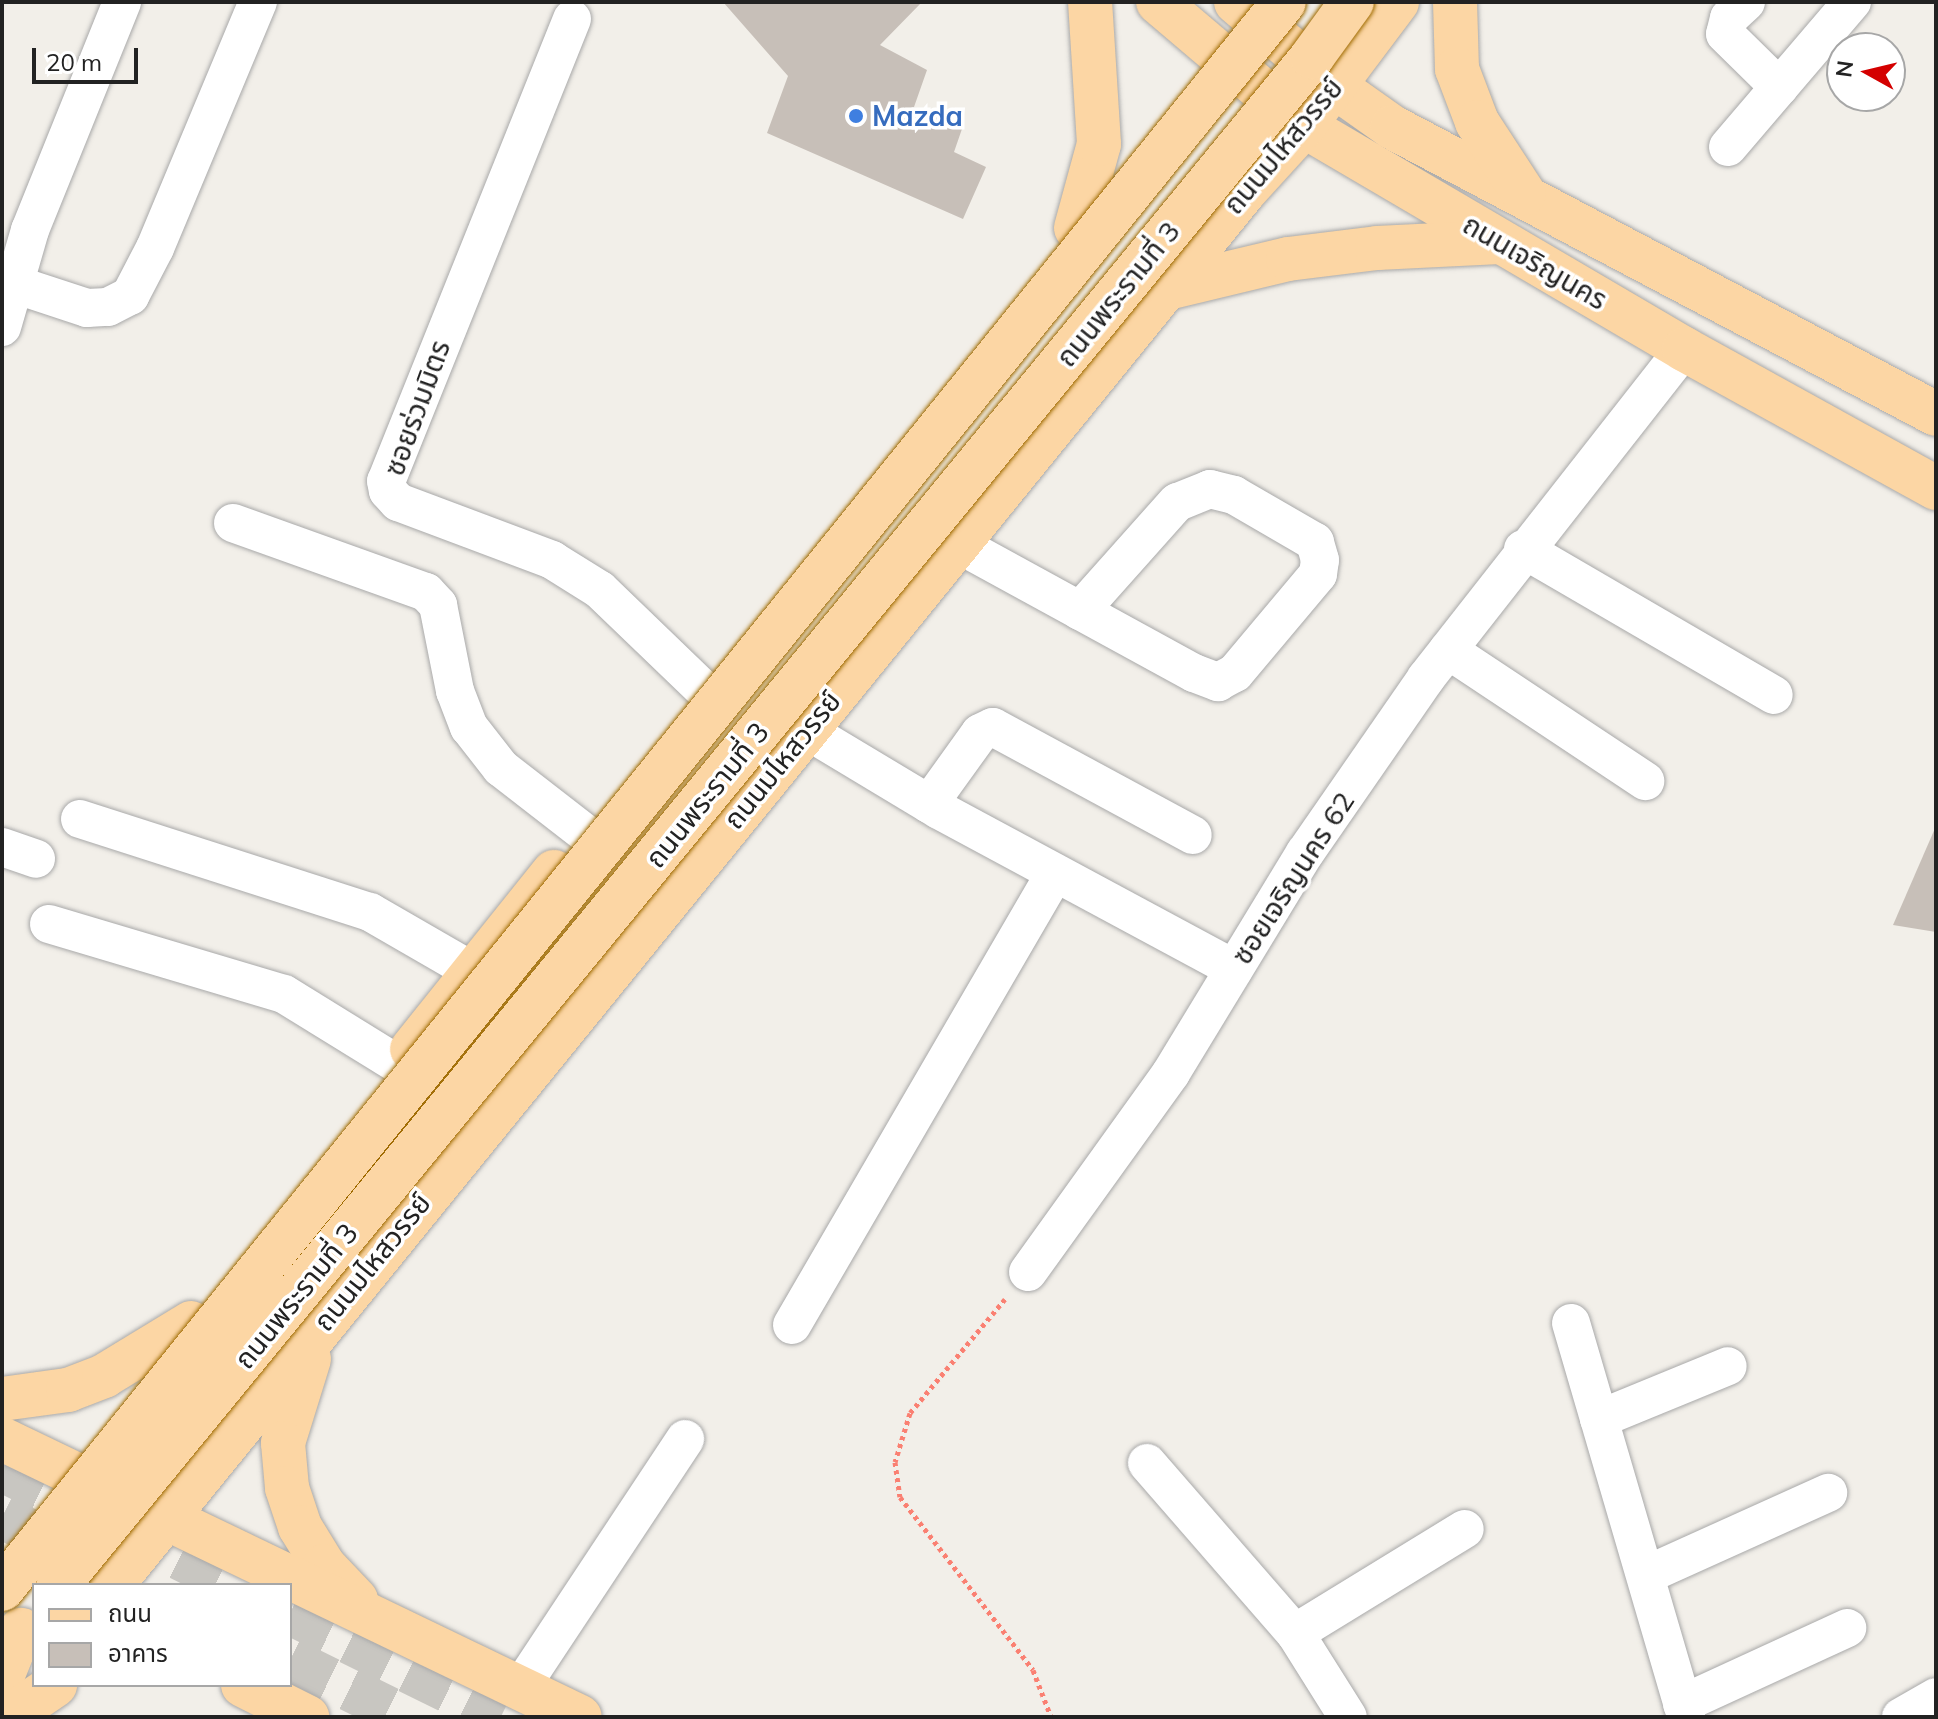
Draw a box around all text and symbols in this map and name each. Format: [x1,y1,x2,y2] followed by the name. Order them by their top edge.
[36,32,142,82] scale bar
[1826,32,1906,112] north arrow
[46,47,102,77] text: 20 m
[1829,59,1859,79] text: N
[1216,71,1350,221] street label: ถนนมไหสวรรย์
[872,99,963,133] place label: Mazda
[847,107,865,125] marker: Mazda
[1457,207,1613,317] street label: ถนนเจริญนคร
[1049,215,1187,373] street label: ถนนพระรามที่ 3
[377,336,457,480] street label: ซอยร่วมมิตร
[716,685,848,835] street label: ถนนมไหสวรรย์
[638,716,776,874] street label: ถนนพระรามที่ 3
[1225,786,1361,970] street label: ซอยเจริญนคร 62
[306,1187,438,1337] street label: ถนนมไหสวรรย์
[227,1217,365,1375] street label: ถนนพระรามที่ 3
[32,1583,292,1687] legend
[108,1598,152,1628] text: ถนน
[108,1638,168,1668] text: อาคาร

